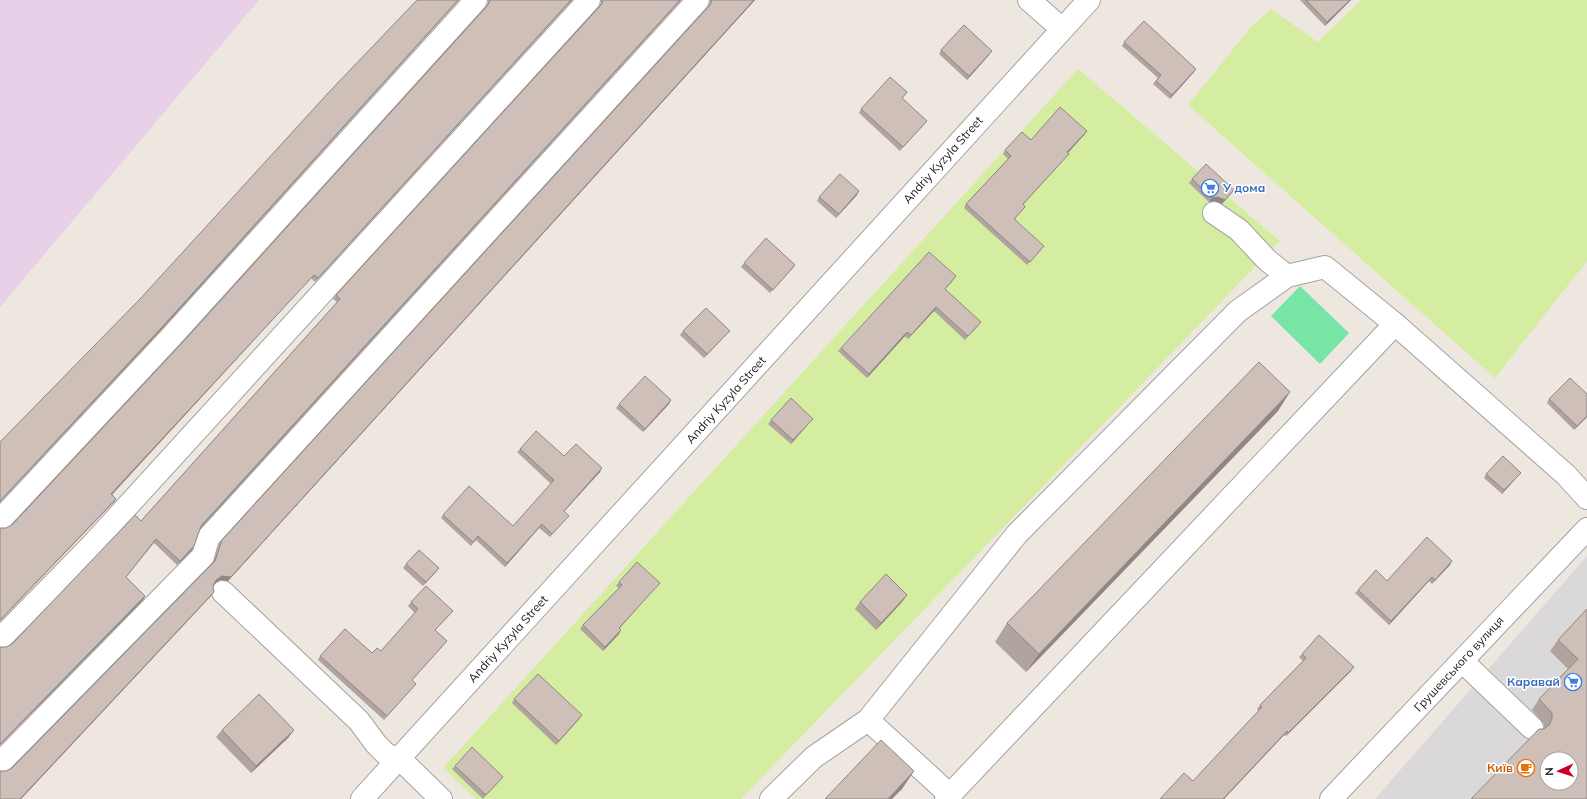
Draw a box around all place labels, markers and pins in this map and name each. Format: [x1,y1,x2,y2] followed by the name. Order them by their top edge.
[1200,178,1220,198] supermarket icon: У дома
[1222,180,1265,195] place label: У дома
[1563,672,1583,692] supermarket icon: Каравай
[1507,674,1560,689] place label: Каравай
[1516,758,1536,778] cafe icon: Київ
[1487,760,1513,775] place label: Київ

